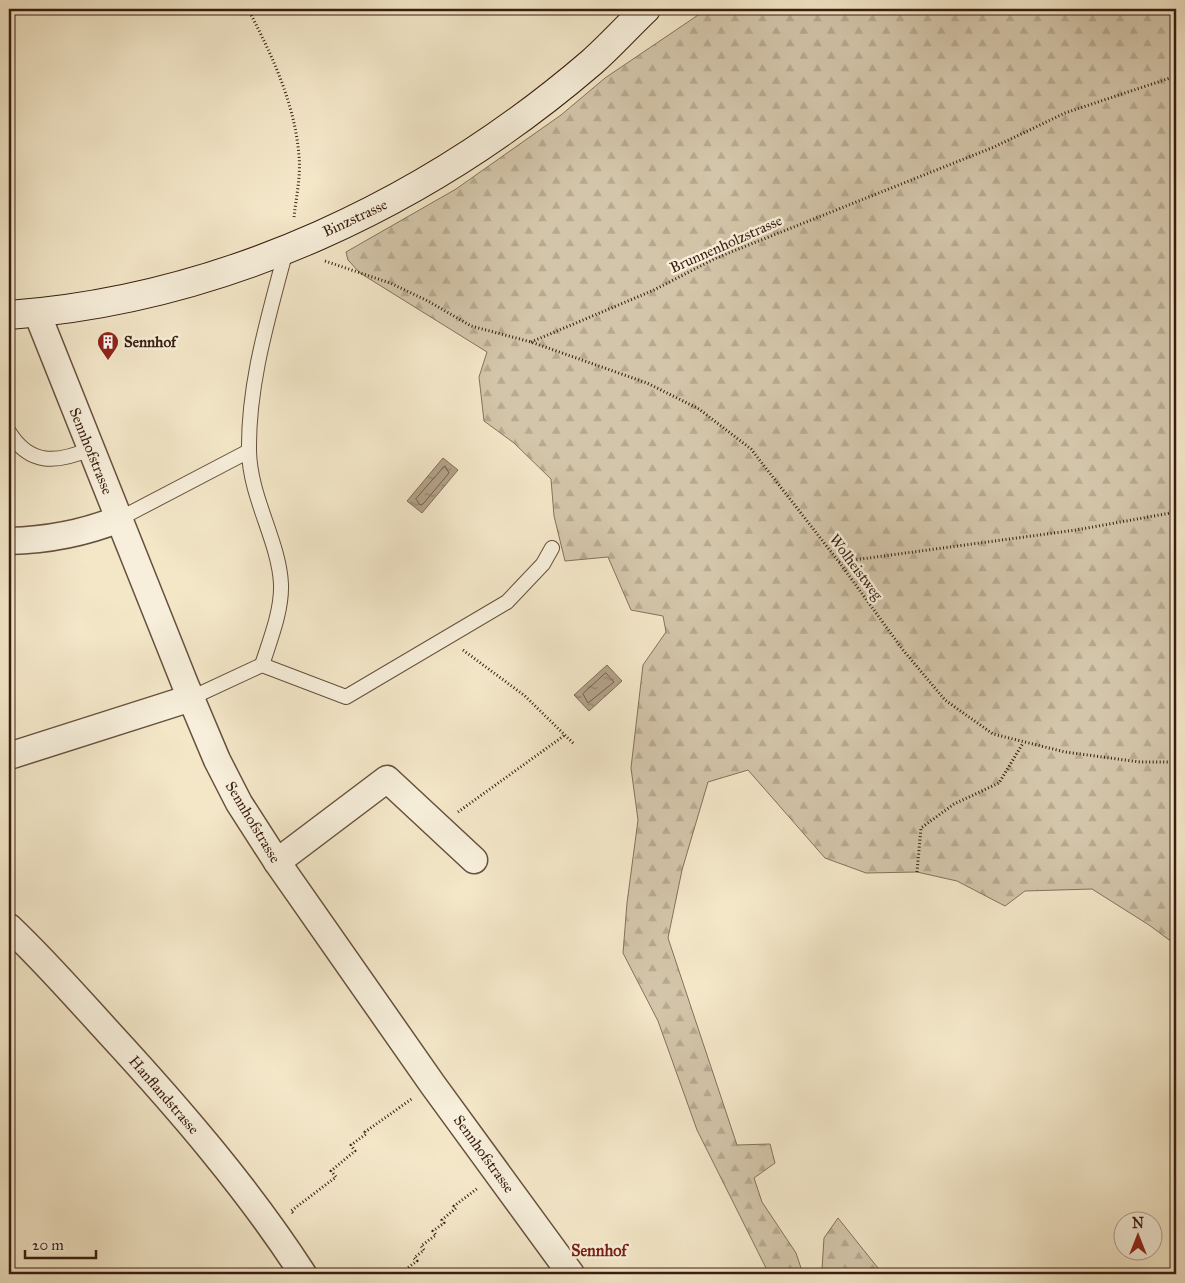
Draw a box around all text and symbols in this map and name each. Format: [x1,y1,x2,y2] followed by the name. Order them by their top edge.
[320,195,390,241] street label: Binzstrasse
[667,211,785,277] street label: Brunnenholzstrasse
[96,330,120,361] building icon: Sennhof
[124,333,179,351] place label: Sennhof
[65,405,117,497] street label: Sennhofstrasse
[825,531,887,604] street label: Wolheistweg
[222,778,284,866] street label: Sennhofstrasse
[125,1052,203,1138] street label: Hanflandstrasse
[450,1111,518,1197] street label: Sennhofstrasse
[1112,1210,1162,1260] north arrow
[1132,1215,1144,1232] text: N
[25,1228,96,1260] scale bar
[32,1236,64,1254] text: 20 m
[571,1241,629,1260] district label: Sennhof

